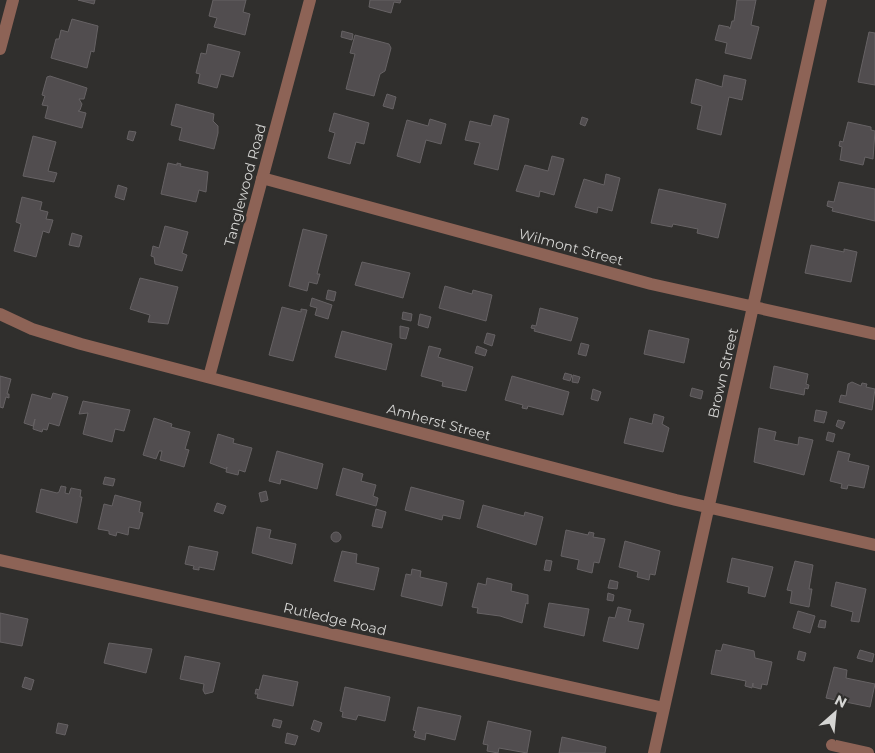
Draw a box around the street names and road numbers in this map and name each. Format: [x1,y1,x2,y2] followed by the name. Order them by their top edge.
[220,122,270,248] street label: Tanglewood Road
[517,224,626,270] street label: Wilmont Street
[704,326,742,420] street label: Brown Street
[385,399,493,445] street label: Amherst Street
[282,598,388,640] street label: Rutledge Road

